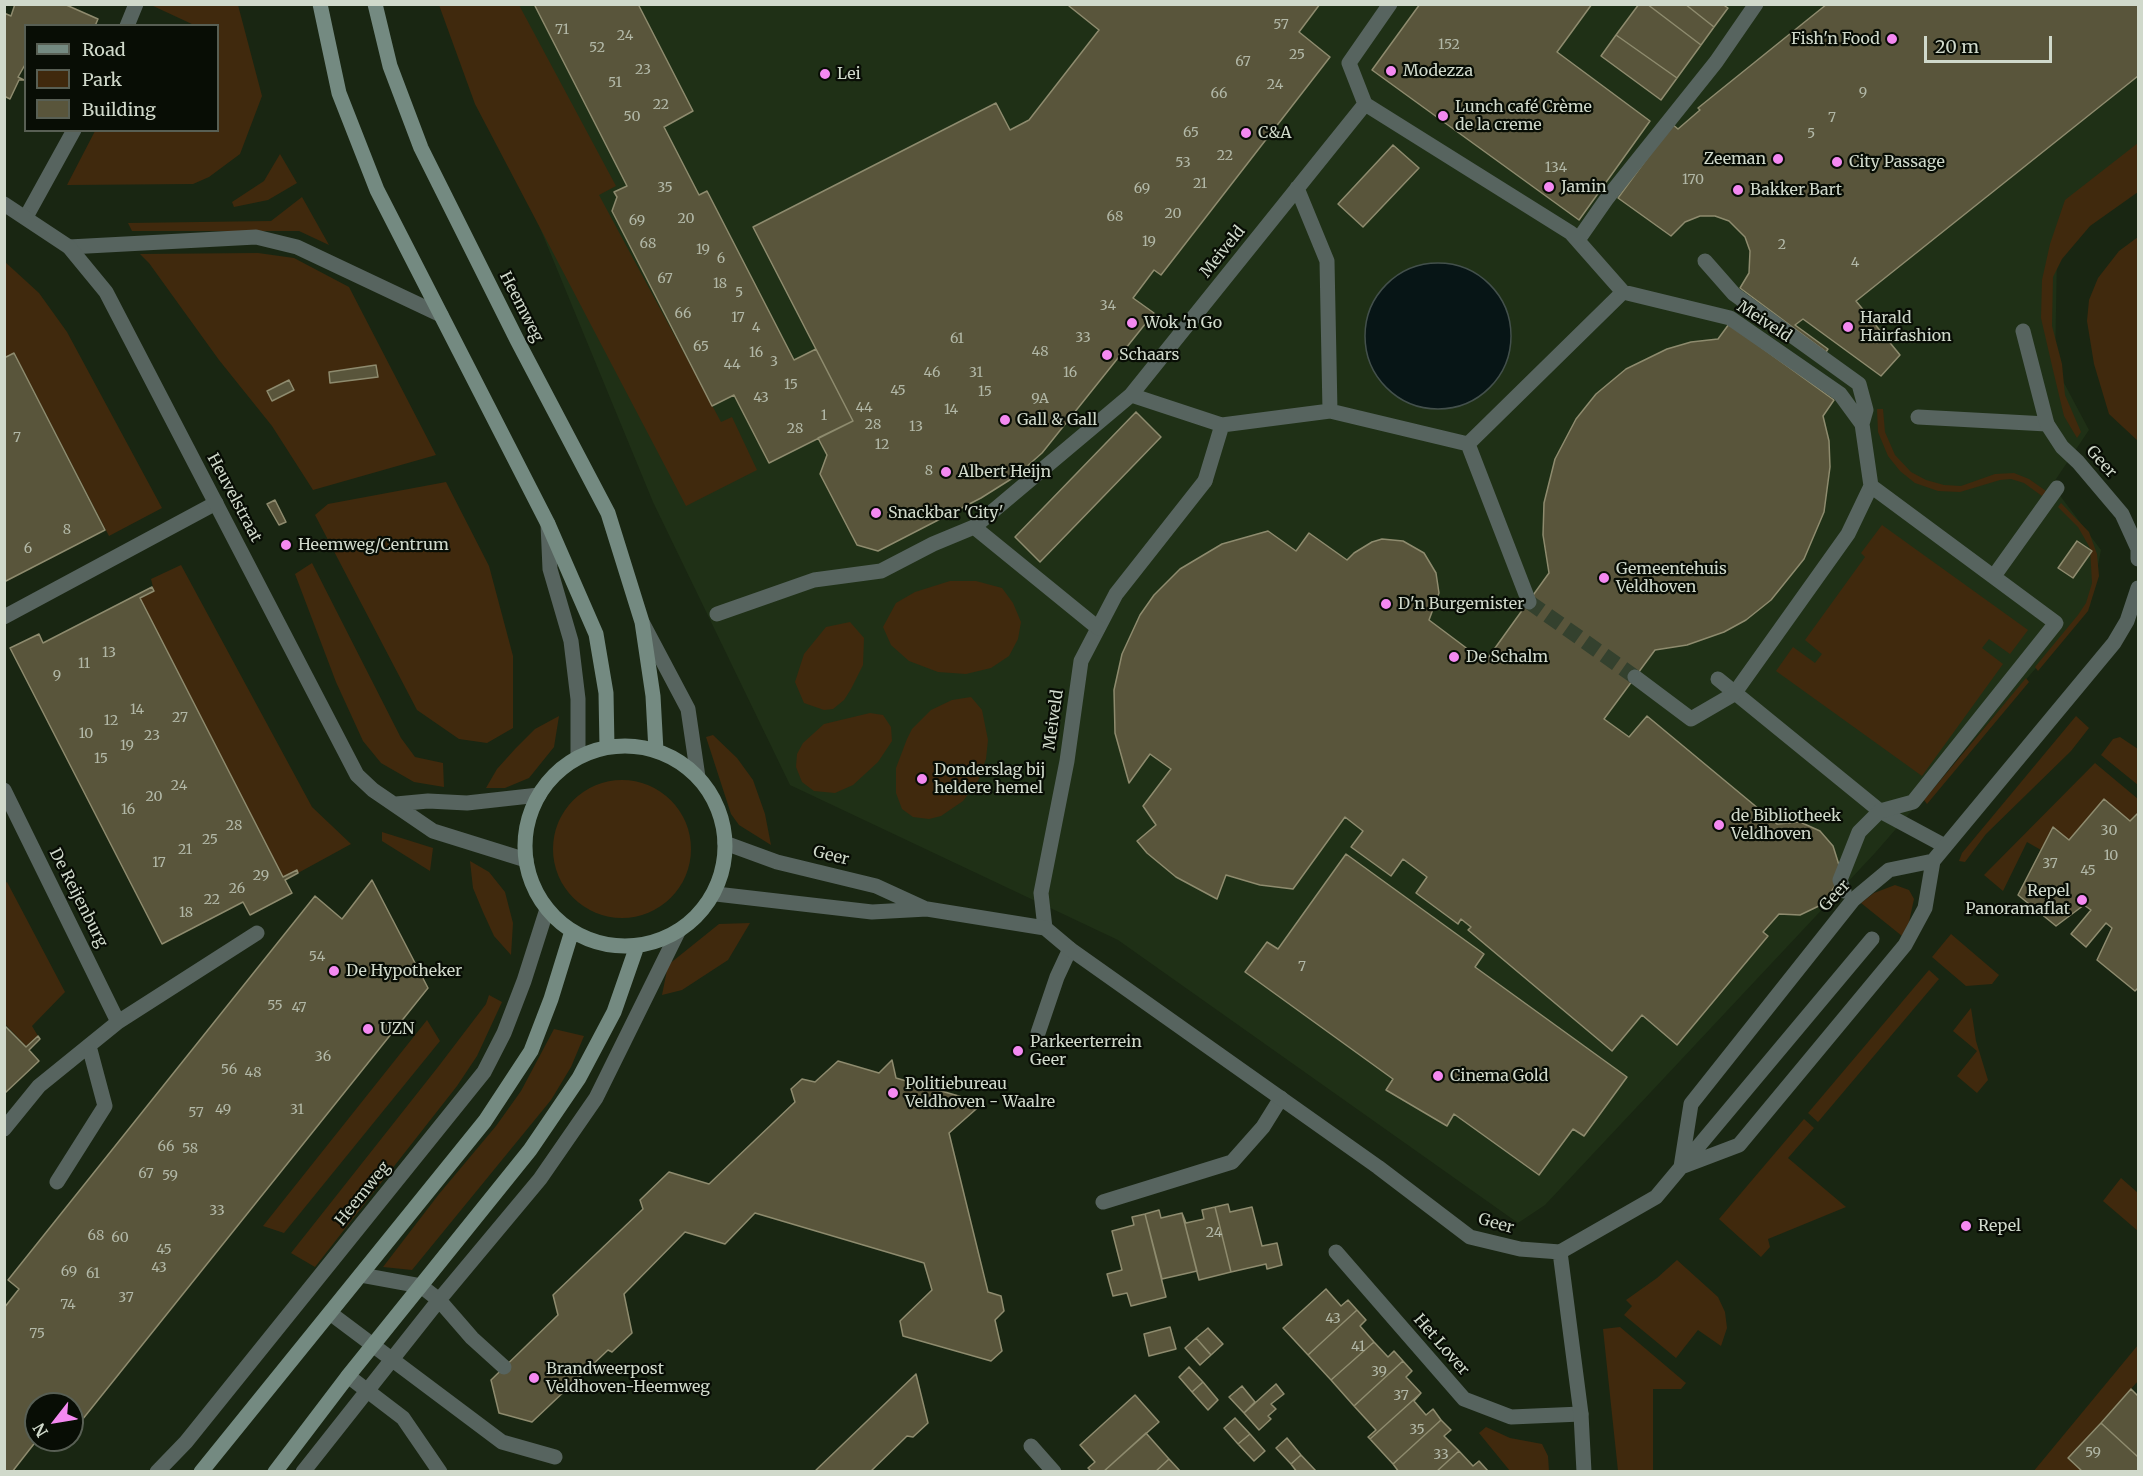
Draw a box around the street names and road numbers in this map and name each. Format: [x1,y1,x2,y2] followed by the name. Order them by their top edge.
[1196,222,1250,282] street label: Meiveld
[495,268,547,346] street label: Heemweg
[1733,297,1795,347] street label: Meiveld
[2082,442,2120,482] street label: Geer
[203,450,265,546] street label: Heuvelstraat
[1040,689,1068,751] street label: Meiveld
[811,842,851,870] street label: Geer
[45,845,111,951] street label: De Reijenburg
[1816,876,1854,916] street label: Geer
[331,1158,395,1230] street label: Heemweg
[1476,1210,1516,1238] street label: Geer
[1409,1310,1473,1380] street label: Het Lover

